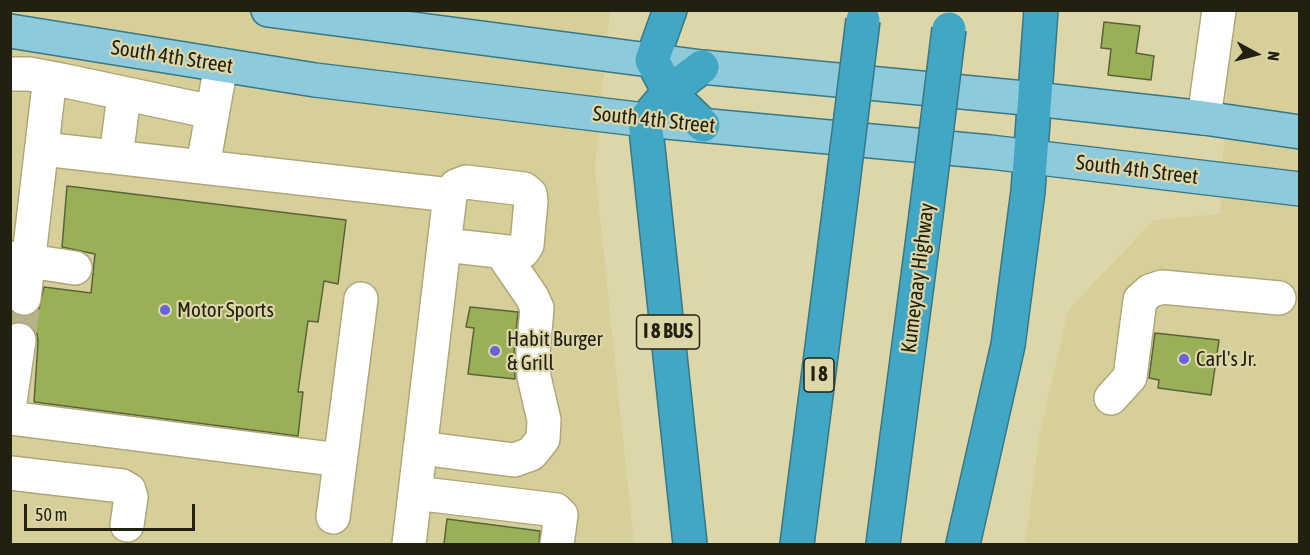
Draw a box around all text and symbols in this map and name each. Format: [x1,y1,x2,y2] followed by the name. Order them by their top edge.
[1226,24,1286,84] north arrow
[109,35,235,79] street label: South 4th Street
[1264,50,1283,62] text: N
[592,101,716,139] street label: South 4th Street
[1074,150,1200,190] street label: South 4th Street
[896,201,940,355] street label: Kumeyaay Highway
[177,297,274,323] place label: Motor Sports
[158,303,172,317] marker: Motor Sports
[636,315,700,349] road number: I 8 BUS
[507,326,603,376] place label: Habit Burger & Grill
[488,344,502,358] marker: Habit Burger & Grill
[1196,346,1257,372] place label: Carl's Jr.
[1177,352,1191,366] marker: Carl's Jr.
[804,358,834,392] road number: I 8
[27,492,198,530] scale bar
[35,504,67,525] text: 50 m

